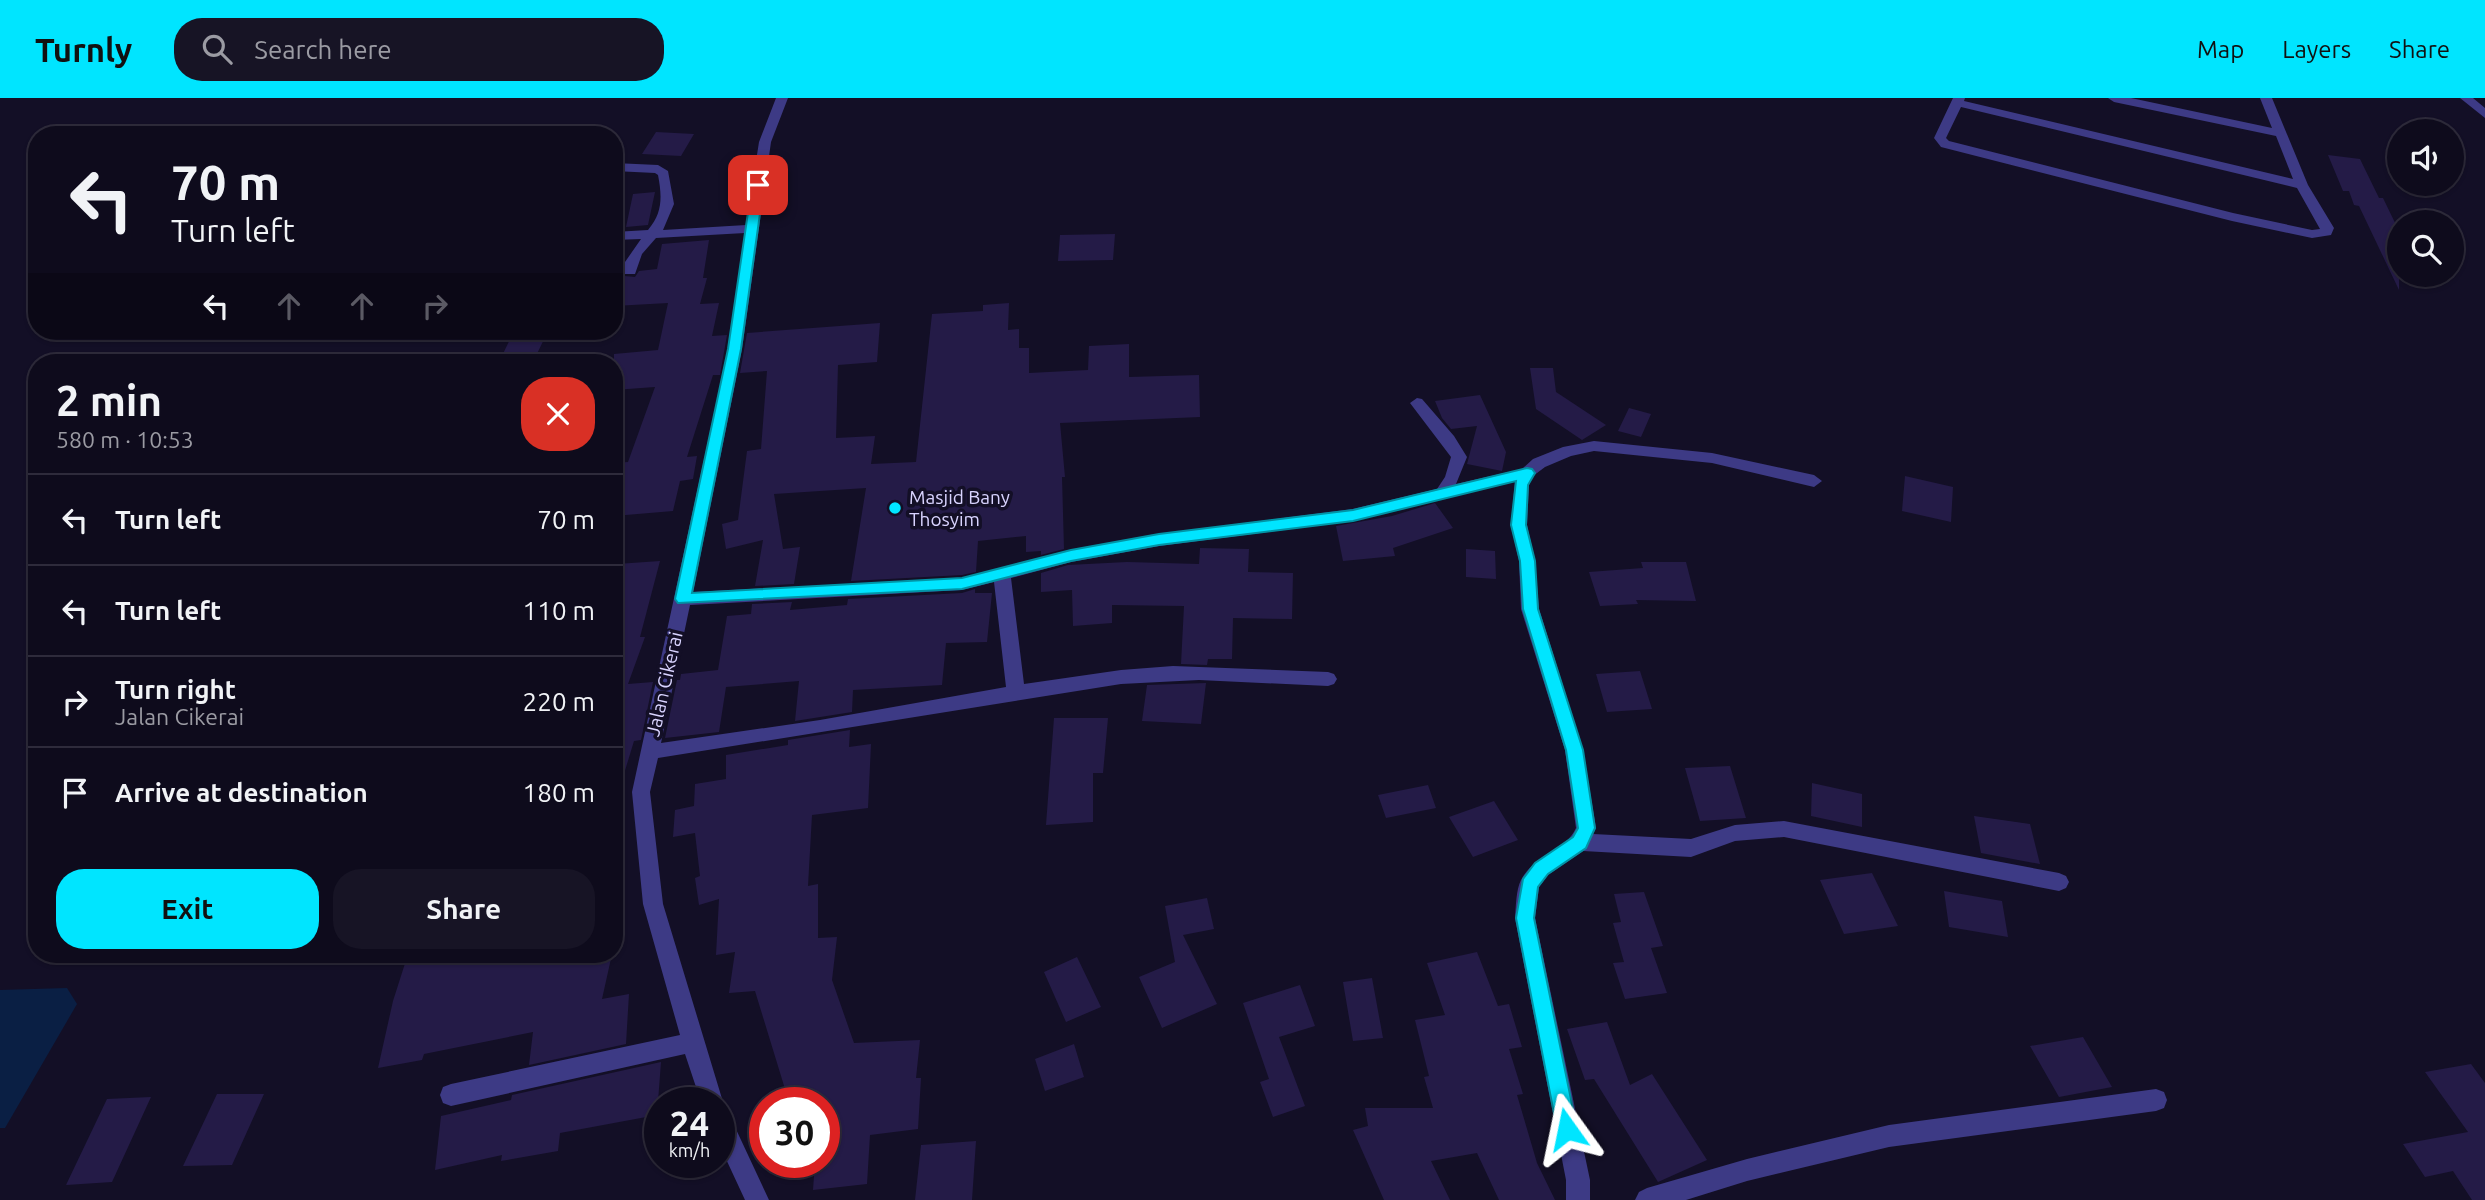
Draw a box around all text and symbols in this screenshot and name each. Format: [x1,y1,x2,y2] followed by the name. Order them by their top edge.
[174,18,664,81] search box
[198,30,236,68] icon: search
[35,31,132,68] text: Turnly
[254,35,392,64] text: Search here
[2197,36,2244,63] text: Map
[2282,36,2351,63] text: Layers
[2389,36,2450,63] text: Share
[2387,119,2464,287] map controls
[2387,119,2464,196] button: sound
[56,154,147,245] icon: left
[171,154,280,209] text: 70 m
[728,155,788,215] pin
[739,166,777,204] icon: arrive
[2387,210,2464,287] button: search
[171,212,295,248] text: Turn left
[197,287,235,325] icon: left
[270,287,308,325] icon: ahead
[343,287,381,325] icon: ahead
[416,287,454,325] icon: right
[56,377,162,424] text: 2 min
[521,377,595,451] button: close
[56,427,194,452] text: 580 m · 10:53
[909,486,1010,530] place label: Masjid Bany Thosyim
[887,500,903,516] marker: Masjid Bany Thosyim
[56,501,94,539] icon: left
[115,505,221,534] text: Turn left
[537,505,595,534] text: 70 m
[56,592,94,630] icon: left
[115,596,221,625] text: Turn left
[523,596,595,625] text: 110 m
[641,630,687,738] street label: Jalan Cikerai
[115,675,236,704] text: Turn right
[56,683,94,721] icon: right
[523,687,595,716] text: 220 m
[115,704,244,729] text: Jalan Cikerai
[56,774,94,812] icon: arrive
[115,778,368,807] text: Arrive at destination
[523,778,595,807] text: 180 m
[56,869,319,949] button: Exit
[333,869,595,949] button: Share
[749,1087,840,1178] speed limit sign: 30
[1530,1092,1604,1166] position arrow
[670,1103,709,1143] text: 24
[669,1140,710,1160] text: km/h

